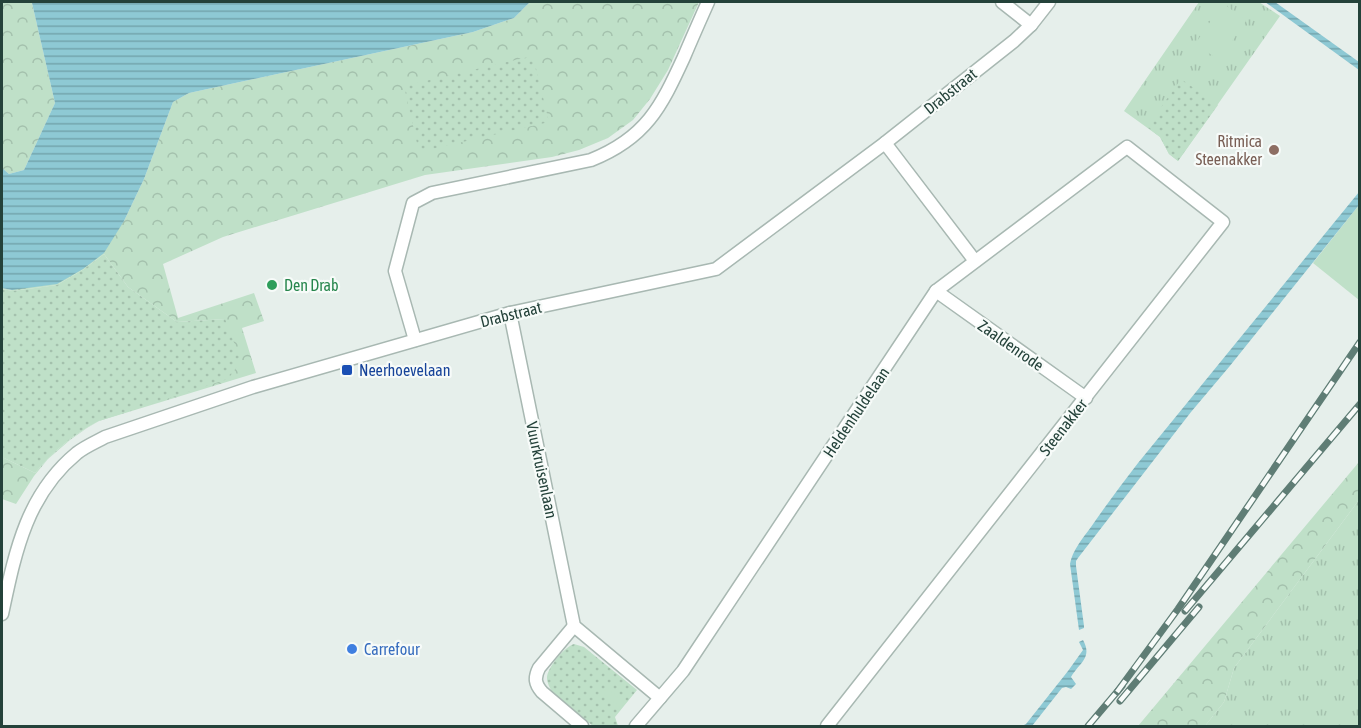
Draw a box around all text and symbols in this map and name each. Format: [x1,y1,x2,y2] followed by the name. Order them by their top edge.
[920,64,980,118] street label: Drabstraat
[1195,132,1262,168] place label: Ritmica Steenakker
[1267,143,1281,157] marker: Ritmica Steenakker
[284,276,339,294] place label: Den Drab
[265,278,279,292] marker: Den Drab
[478,298,544,330] street label: Drabstraat
[975,316,1047,374] street label: Zaaldenrode
[359,361,451,379] place label: Neerhoevelaan
[340,363,354,377] marker: Neerhoevelaan
[819,364,893,460] street label: Heldenhuldelaan
[1035,395,1091,459] street label: Steenakker
[523,420,561,520] street label: Vuurkruisenlaan
[364,640,420,658] place label: Carrefour
[345,642,359,656] marker: Carrefour

